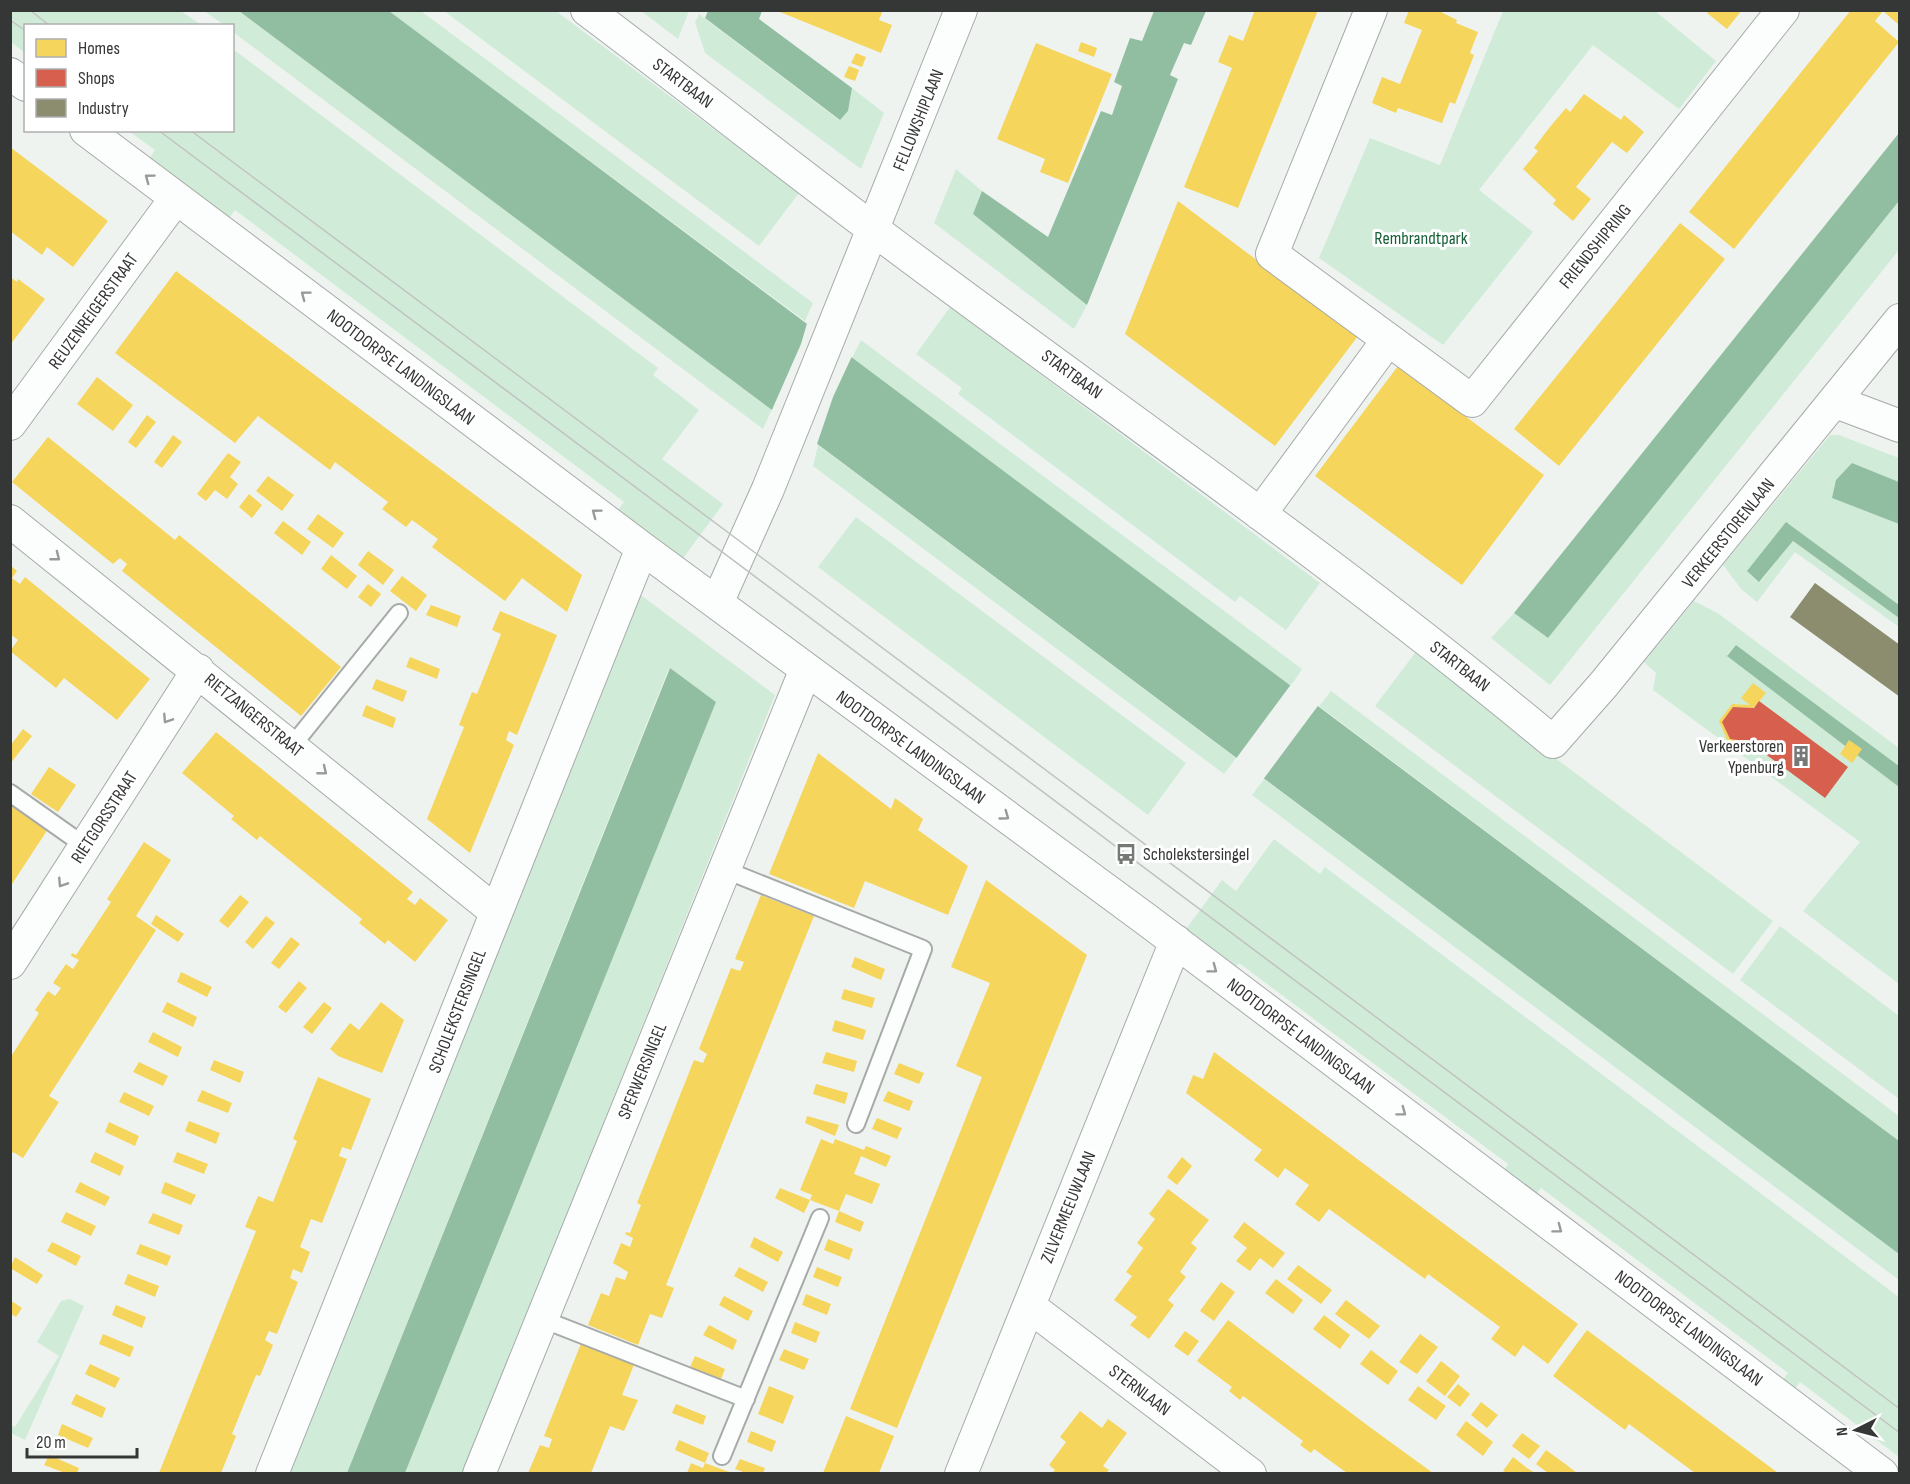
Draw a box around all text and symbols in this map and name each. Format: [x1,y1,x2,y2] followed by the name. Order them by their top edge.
[24,24,234,132] legend
[78,38,120,59] text: Homes
[648,54,717,113] street label: STARTBAAN
[889,66,948,174] street label: FELLOWSHIPLAAN
[78,68,115,89] text: Shops
[78,98,129,119] text: Industry
[145,174,156,185] one-way arrow
[1555,200,1636,293] street label: FRIENDSHIPRING
[1374,228,1468,249] park label: Rembrandtpark
[44,249,143,373] street label: REUZENREIGERSTRAAT
[301,291,312,302] one-way arrow
[323,305,479,430] street label: NOOTDORPSE LANDINGSLAAN
[1037,345,1106,403] street label: STARTBAAN
[1678,474,1779,592] street label: VERKEERSTORENLAAN
[591,509,602,520] one-way arrow
[50,550,61,561] one-way arrow
[1426,637,1494,696] street label: STARTBAAN
[200,669,307,762] street label: RIETZANGERSTRAAT
[832,686,989,809] street label: NOOTDORPSE LANDINGSLAAN
[162,713,174,723] one-way arrow
[1699,736,1784,778] place label: Verkeerstoren Ypenburg
[1789,744,1813,768] building icon: Verkeerstoren Ypenburg
[316,764,327,775] one-way arrow
[67,767,142,867] street label: RIETGORSSTRAAT
[999,809,1010,820] one-way arrow
[1114,842,1138,866] bus stop icon: Scholekstersingel
[1143,844,1249,865] place label: Scholekstersingel
[58,877,69,888] one-way arrow
[424,946,491,1076] street label: SCHOLEKSTERSINGEL
[1206,962,1217,973] one-way arrow
[1223,974,1379,1099] street label: NOOTDORPSE LANDINGSLAAN
[614,1020,671,1122] street label: SPERWERSINGEL
[1395,1105,1406,1116] one-way arrow
[1037,1148,1100,1266] street label: ZILVERMEEUWLAAN
[1551,1222,1562,1233] one-way arrow
[1611,1266,1767,1391] street label: NOOTDORPSE LANDINGSLAAN
[1105,1360,1175,1420] street label: STERNLAAN
[1826,1400,1886,1460] north arrow
[27,1421,136,1459] scale bar
[1833,1426,1852,1437] text: N
[36,1432,66,1453] text: 20 m

